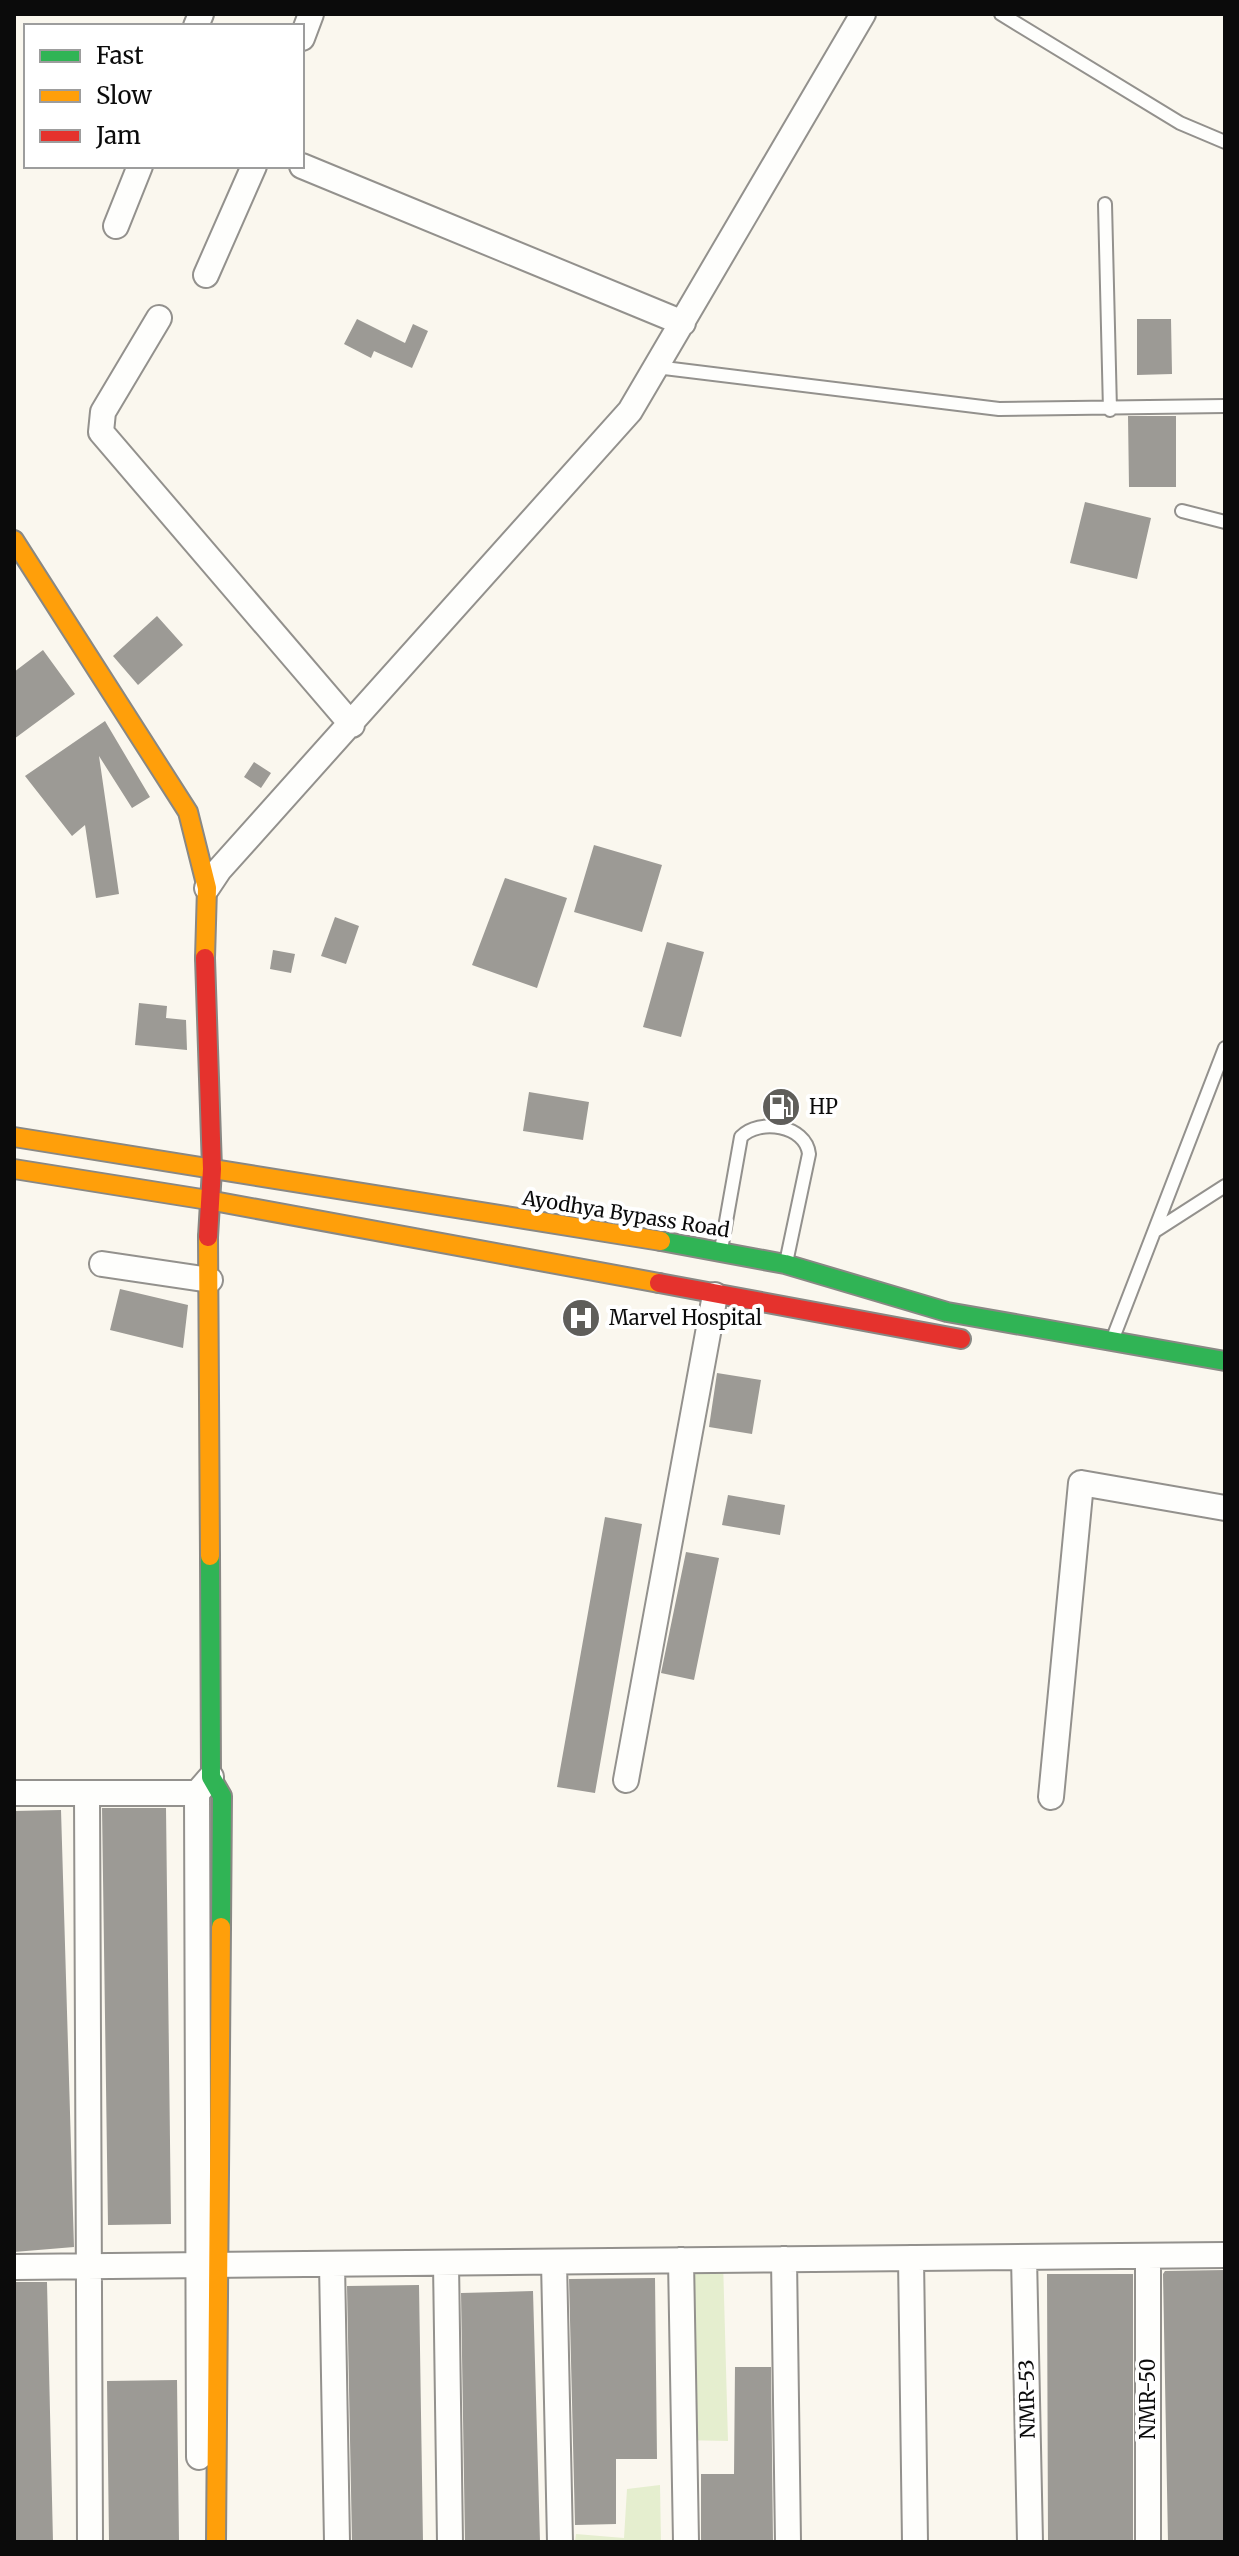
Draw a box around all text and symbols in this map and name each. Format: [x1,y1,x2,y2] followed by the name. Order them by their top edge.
[24,24,304,168] legend
[96,40,144,71] text: Fast
[96,80,152,111] text: Slow
[95,120,141,151] text: Jam
[760,1086,802,1128] fuel station icon: HP
[809,1094,838,1119] place label: HP
[520,1185,731,1242] street label: Ayodhya Bypass Road
[560,1297,602,1339] hospital icon: Marvel Hospital
[609,1305,762,1330] place label: Marvel Hospital
[1135,2358,1160,2440] street label: NMR-50
[1013,2359,1040,2439] street label: NMR-53

